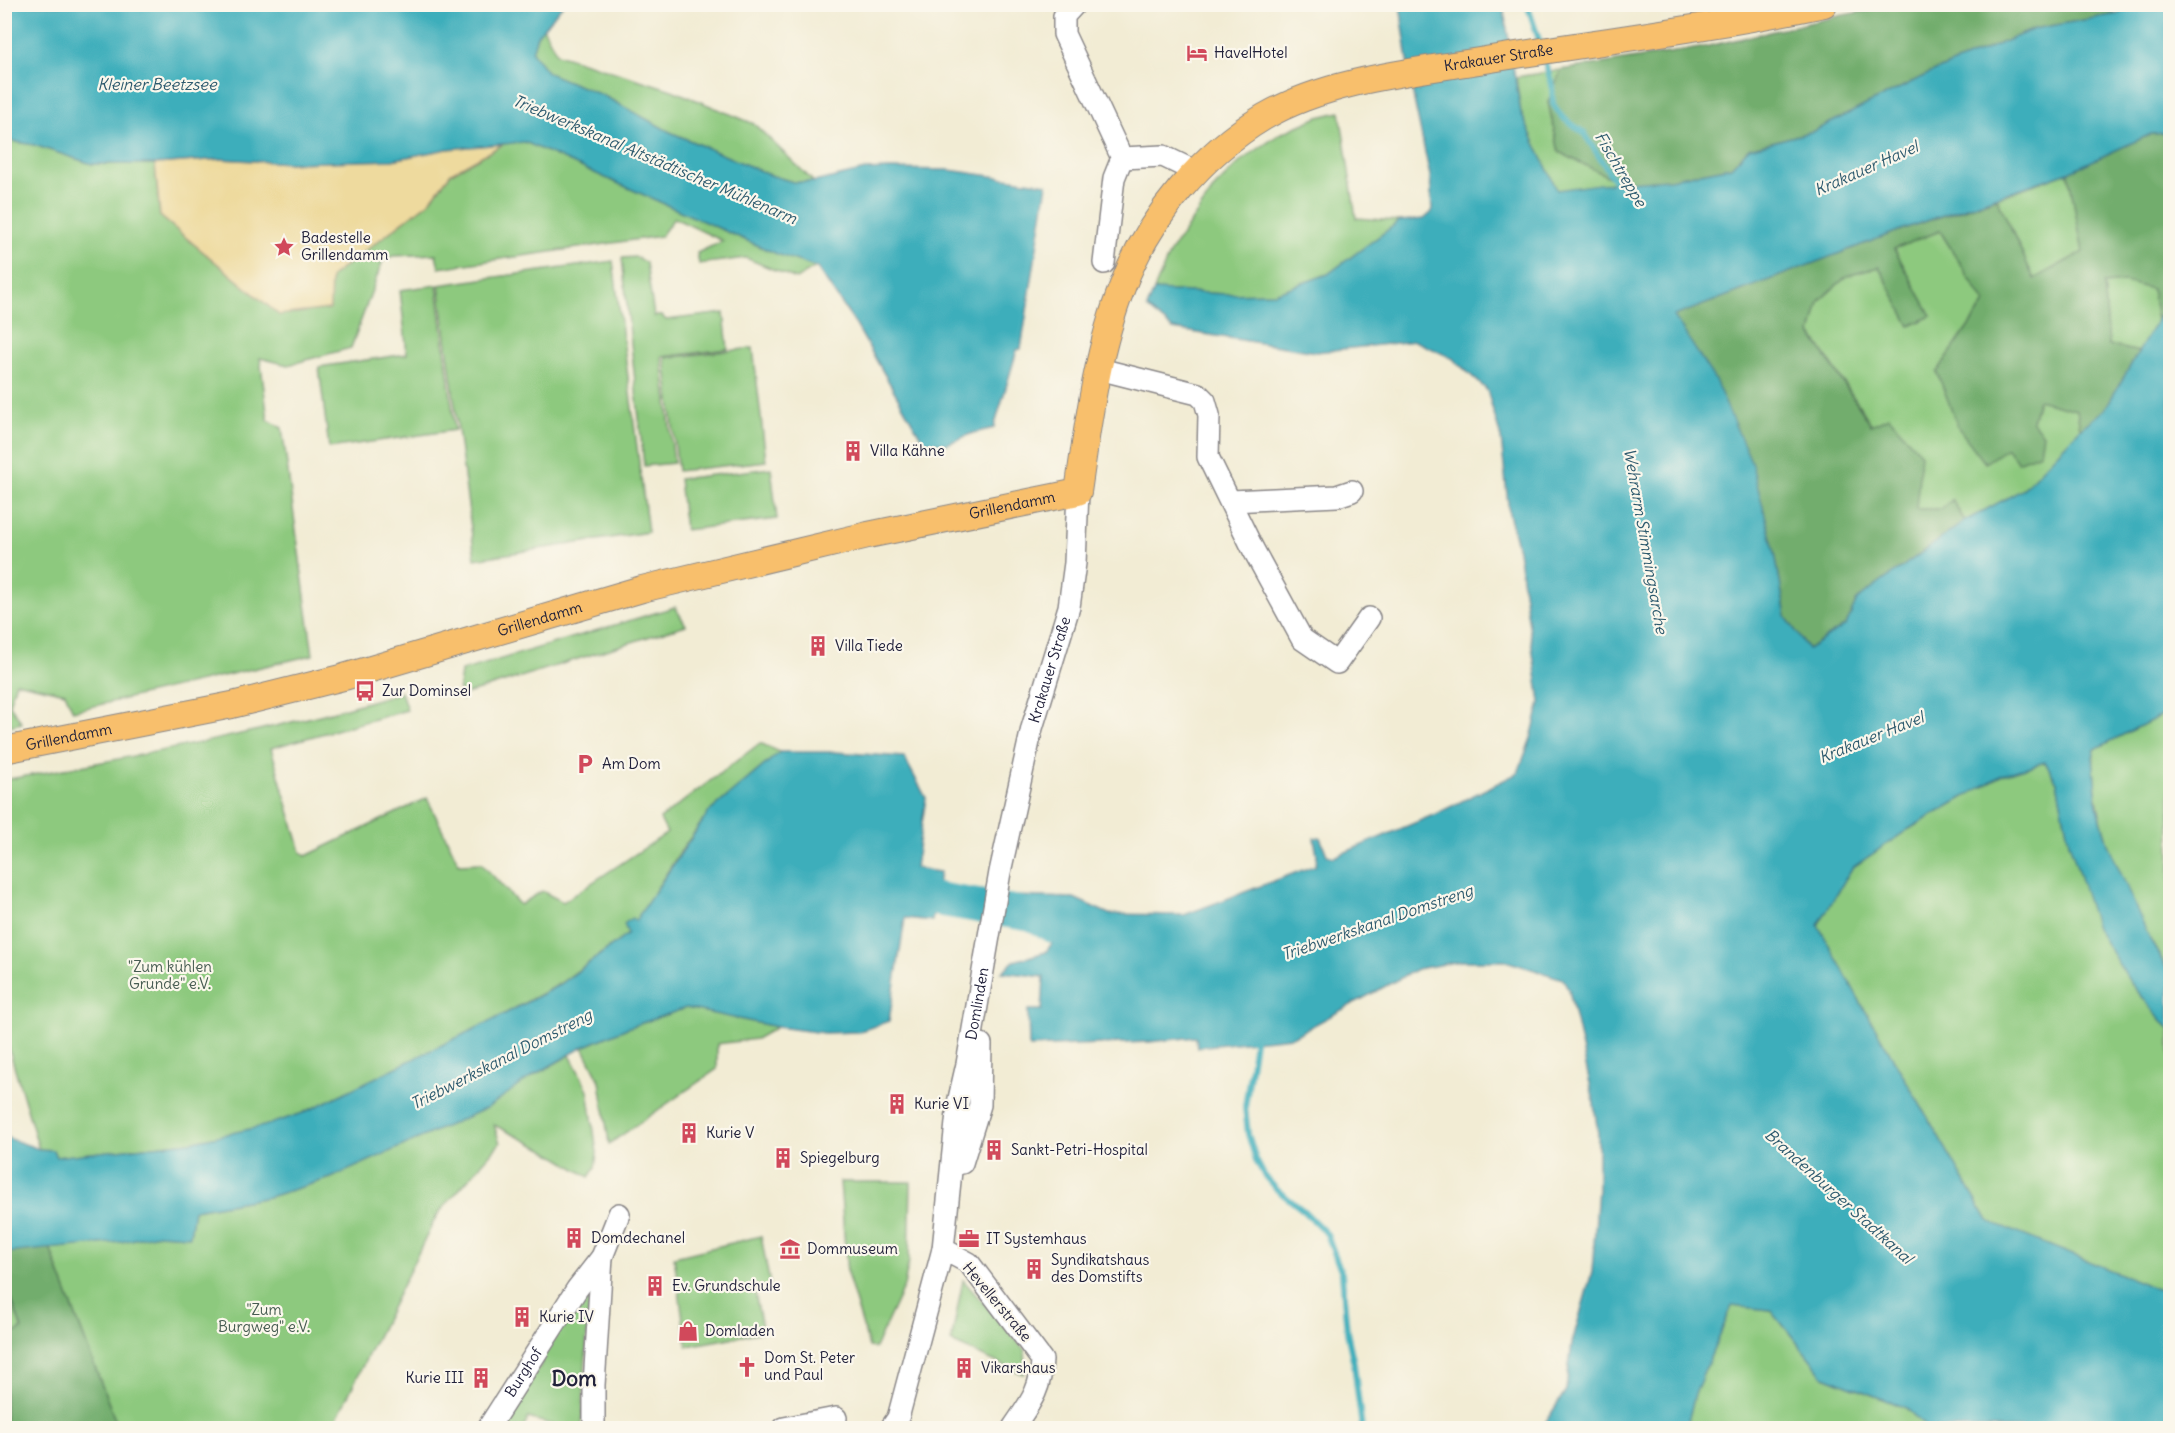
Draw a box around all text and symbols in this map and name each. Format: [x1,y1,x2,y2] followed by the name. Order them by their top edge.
[1443,39,1554,75] street label: Krakauer Straße
[1185,41,1209,65] hotel icon: HavelHotel
[1214,43,1288,62] place label: HavelHotel
[97,74,218,94] water label: Kleiner Beetzsee
[510,90,801,228] water label: Triebwerkskanal Altstädtischer Mühlenarm
[1591,128,1652,211] water label: Fischtreppe
[1811,135,1923,200] water label: Krakauer Havel
[301,228,389,264] place label: Badestelle Grillendamm
[272,235,296,259] place icon: Badestelle Grillendamm
[841,439,865,463] building icon: Villa Kähne
[870,441,945,460] place label: Villa Kähne
[1620,447,1672,637] water label: Wehrarm Stimmingsarche
[967,487,1057,523] street label: Grillendamm
[495,597,584,640] street label: Grillendamm
[1024,614,1075,725] street label: Krakauer Straße
[806,634,830,658] building icon: Villa Tiede
[835,636,903,655] place label: Villa Tiede
[353,679,377,703] bus stop icon: Zur Dominsel
[382,681,471,700] place label: Zur Dominsel
[1816,706,1929,767] water label: Krakauer Havel
[24,719,113,755] street label: Grillendamm
[573,752,597,776] parking icon: Am Dom
[602,754,661,773] place label: Am Dom
[1279,879,1476,964] water label: Triebwerkskanal Domstreng
[128,957,212,993] park label: "Zum kühlen Grunde" e.V.
[961,966,992,1041] street label: Domlinden
[407,1004,596,1114] water label: Triebwerkskanal Domstreng
[885,1092,909,1116] building icon: Kurie VI
[914,1094,969,1113] place label: Kurie VI
[677,1121,701,1145] building icon: Kurie V
[706,1123,754,1142] place label: Kurie V
[1761,1124,1919,1269] water label: Brandenburger Stadtkanal
[982,1138,1006,1162] building icon: Sankt-Petri-Hospital
[1011,1140,1148,1159] place label: Sankt-Petri-Hospital
[771,1146,795,1170] building icon: Spiegelburg
[800,1148,880,1167] place label: Spiegelburg
[562,1226,586,1250] building icon: Domdechanel
[957,1227,981,1251] office icon: IT Systemhaus
[591,1228,685,1247] place label: Domdechanel
[986,1229,1087,1248] place label: IT Systemhaus
[778,1237,802,1261] museum icon: Dommuseum
[807,1239,898,1258] place label: Dommuseum
[1051,1250,1150,1286] place label: Syndikatshaus des Domstifts
[1022,1257,1046,1281] building icon: Syndikatshaus des Domstifts
[959,1258,1036,1345] street label: Hevellerstraße
[643,1274,667,1298] building icon: Ev. Grundschule
[672,1276,781,1295] place label: Ev. Grundschule
[218,1300,310,1336] park label: "Zum Burgweg" e.V.
[510,1305,534,1329] building icon: Kurie IV
[539,1307,594,1326] place label: Kurie IV
[676,1319,700,1343] shop icon: Domladen
[705,1321,775,1340] place label: Domladen
[500,1343,547,1400] street label: Burghof
[764,1348,855,1384] place label: Dom St. Peter und Paul
[735,1355,759,1379] church icon: Dom St. Peter und Paul
[952,1356,976,1380] building icon: Vikarshaus
[981,1358,1056,1377] place label: Vikarshaus
[551,1365,597,1392] district label: Dom
[469,1366,493,1390] building icon: Kurie III
[405,1368,464,1387] place label: Kurie III

